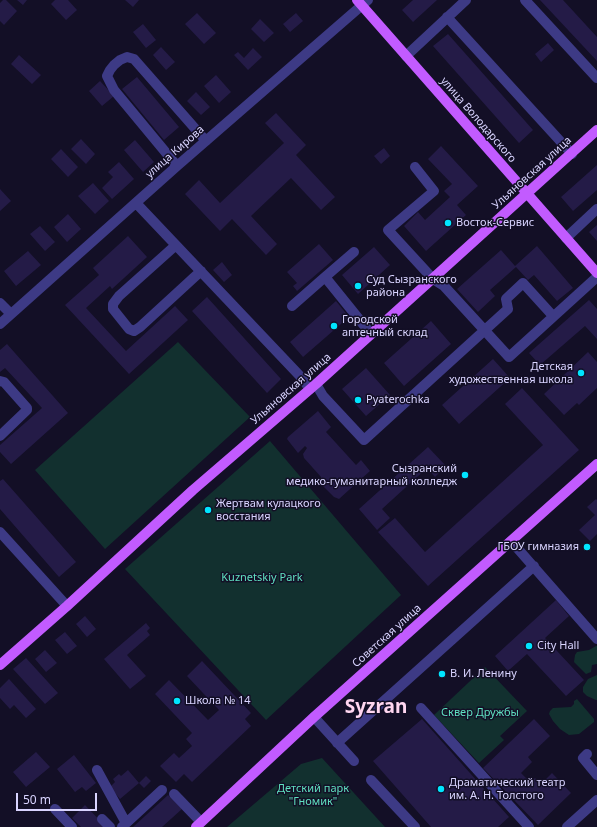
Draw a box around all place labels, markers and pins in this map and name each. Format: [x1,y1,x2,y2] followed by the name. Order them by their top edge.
[456,216,534,230] place label: Восток-Сервис
[443,218,453,228] marker: Восток-Сервис
[366,273,457,299] place label: Суд Сызранского района
[353,281,363,291] marker: Суд Сызранского района
[342,313,428,339] place label: Городской аптечный склад
[329,321,339,331] marker: Городской аптечный склад
[449,360,573,386] place label: Детская художественная школа
[576,368,586,378] marker: Детская художественная школа
[366,393,430,407] place label: Pyaterochka
[353,395,363,405] marker: Pyaterochka
[286,462,457,488] place label: Сызранский медико-гуманитарный колледж
[460,470,470,480] marker: Сызранский медико-гуманитарный колледж
[216,497,321,523] place label: Жертвам кулацкого восстания
[203,505,213,515] marker: Жертвам кулацкого восстания
[498,540,579,554] place label: ГБОУ гимназия
[582,542,592,552] marker: ГБОУ гимназия
[537,639,579,653] place label: City Hall
[524,641,534,651] marker: City Hall
[450,667,517,681] place label: В. И. Ленину
[437,669,447,679] marker: В. И. Ленину
[185,694,251,708] place label: Школа № 14
[172,696,182,706] marker: Школа № 14
[449,776,565,802] place label: Драматический театр им. А. Н. Толстого
[436,784,446,794] marker: Драматический театр им. А. Н. Толстого

